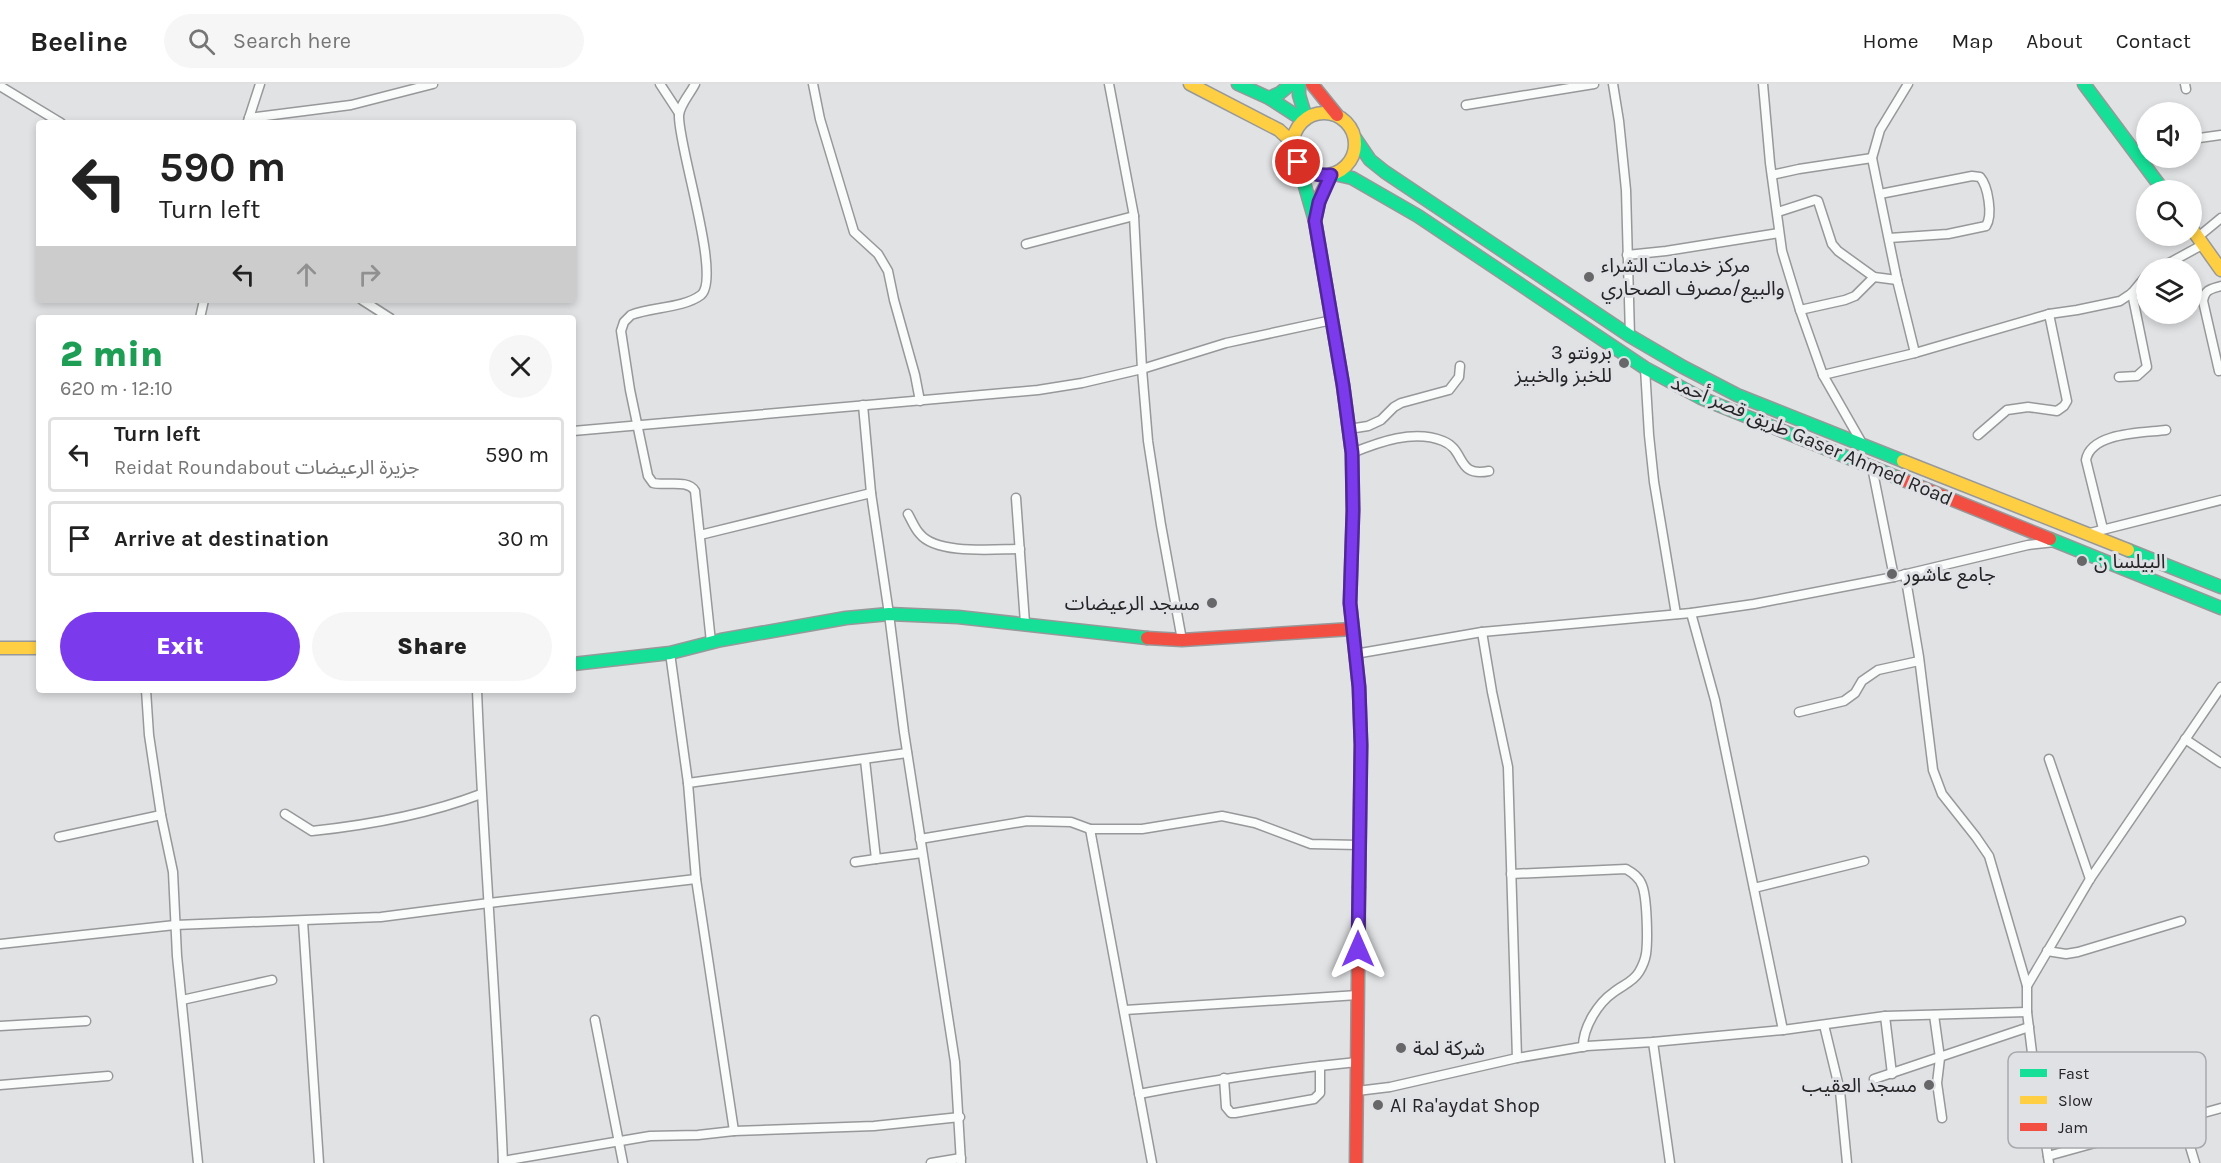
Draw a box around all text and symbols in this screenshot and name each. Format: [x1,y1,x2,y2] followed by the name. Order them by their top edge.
[164,14,584,68] search box
[30,25,128,58] text: Beeline
[185,25,218,58] icon: search
[233,28,351,54] text: Search here
[1863,29,1919,53] text: Home
[1952,29,1993,53] text: Map
[2026,29,2083,53] text: About
[2116,29,2191,53] text: Contact
[2136,102,2202,324] map controls
[2136,102,2202,168] button: sound
[1272,136,1323,187] pin
[159,142,286,192] text: 590 m
[60,144,138,222] icon: left
[1281,145,1314,178] icon: arrive
[2136,180,2202,246] button: search
[159,193,260,225] text: Turn left
[1601,254,1785,304] place label: مركز خدمات الشراء والبيع/مصرف الصحاري
[227,258,260,291] icon: left
[290,258,323,291] icon: ahead
[353,258,386,291] icon: right
[2136,258,2202,324] button: layers
[1582,270,1596,284] marker: مركز خدمات الشراء والبيع/مصرف الصحاري
[60,333,163,375] text: 2 min
[489,335,552,398] button: close
[1514,341,1612,387] place label: برونتو 3 للخبز والخبيز
[1617,356,1631,370] marker: برونتو 3 للخبز والخبيز
[1667,370,1956,511] street label: طريق قصر أحمد Gaser Ahmed Road
[60,377,173,400] text: 620 m · 12:10
[114,421,201,447] text: Turn left
[63,438,96,471] icon: left
[485,442,549,468] text: 590 m
[114,456,420,479] text: Reidat Roundabout جزيرة الرعيضات
[63,522,96,555] icon: arrive
[114,526,329,552] text: Arrive at destination
[497,526,549,552] text: 30 m
[2094,550,2166,573] place label: البيلسا ن
[2075,554,2089,568] marker: البيلسا ن
[1903,563,1996,589] place label: جامع عاشور
[1885,567,1899,581] marker: جامع عاشور
[1065,592,1200,615] place label: مسجد الرعيضات
[1205,596,1219,610] marker: مسجد الرعيضات
[60,612,300,681] button: Exit
[312,612,552,681] button: Share
[1326,917,1390,981] position arrow
[1413,1037,1485,1060] place label: شركة لمة
[1394,1041,1408,1055] marker: شركة لمة
[2008,1052,2206,1148] legend
[2058,1064,2089,1083] text: Fast
[1802,1074,1917,1097] place label: مسجد العقيب
[1922,1078,1936,1092] marker: مسجد العقيب
[2058,1091,2093,1110] text: Slow
[1390,1094,1540,1117] place label: Al Ra'aydat Shop
[1371,1098,1385,1112] marker: Al Ra'aydat Shop
[2058,1118,2088,1137] text: Jam

